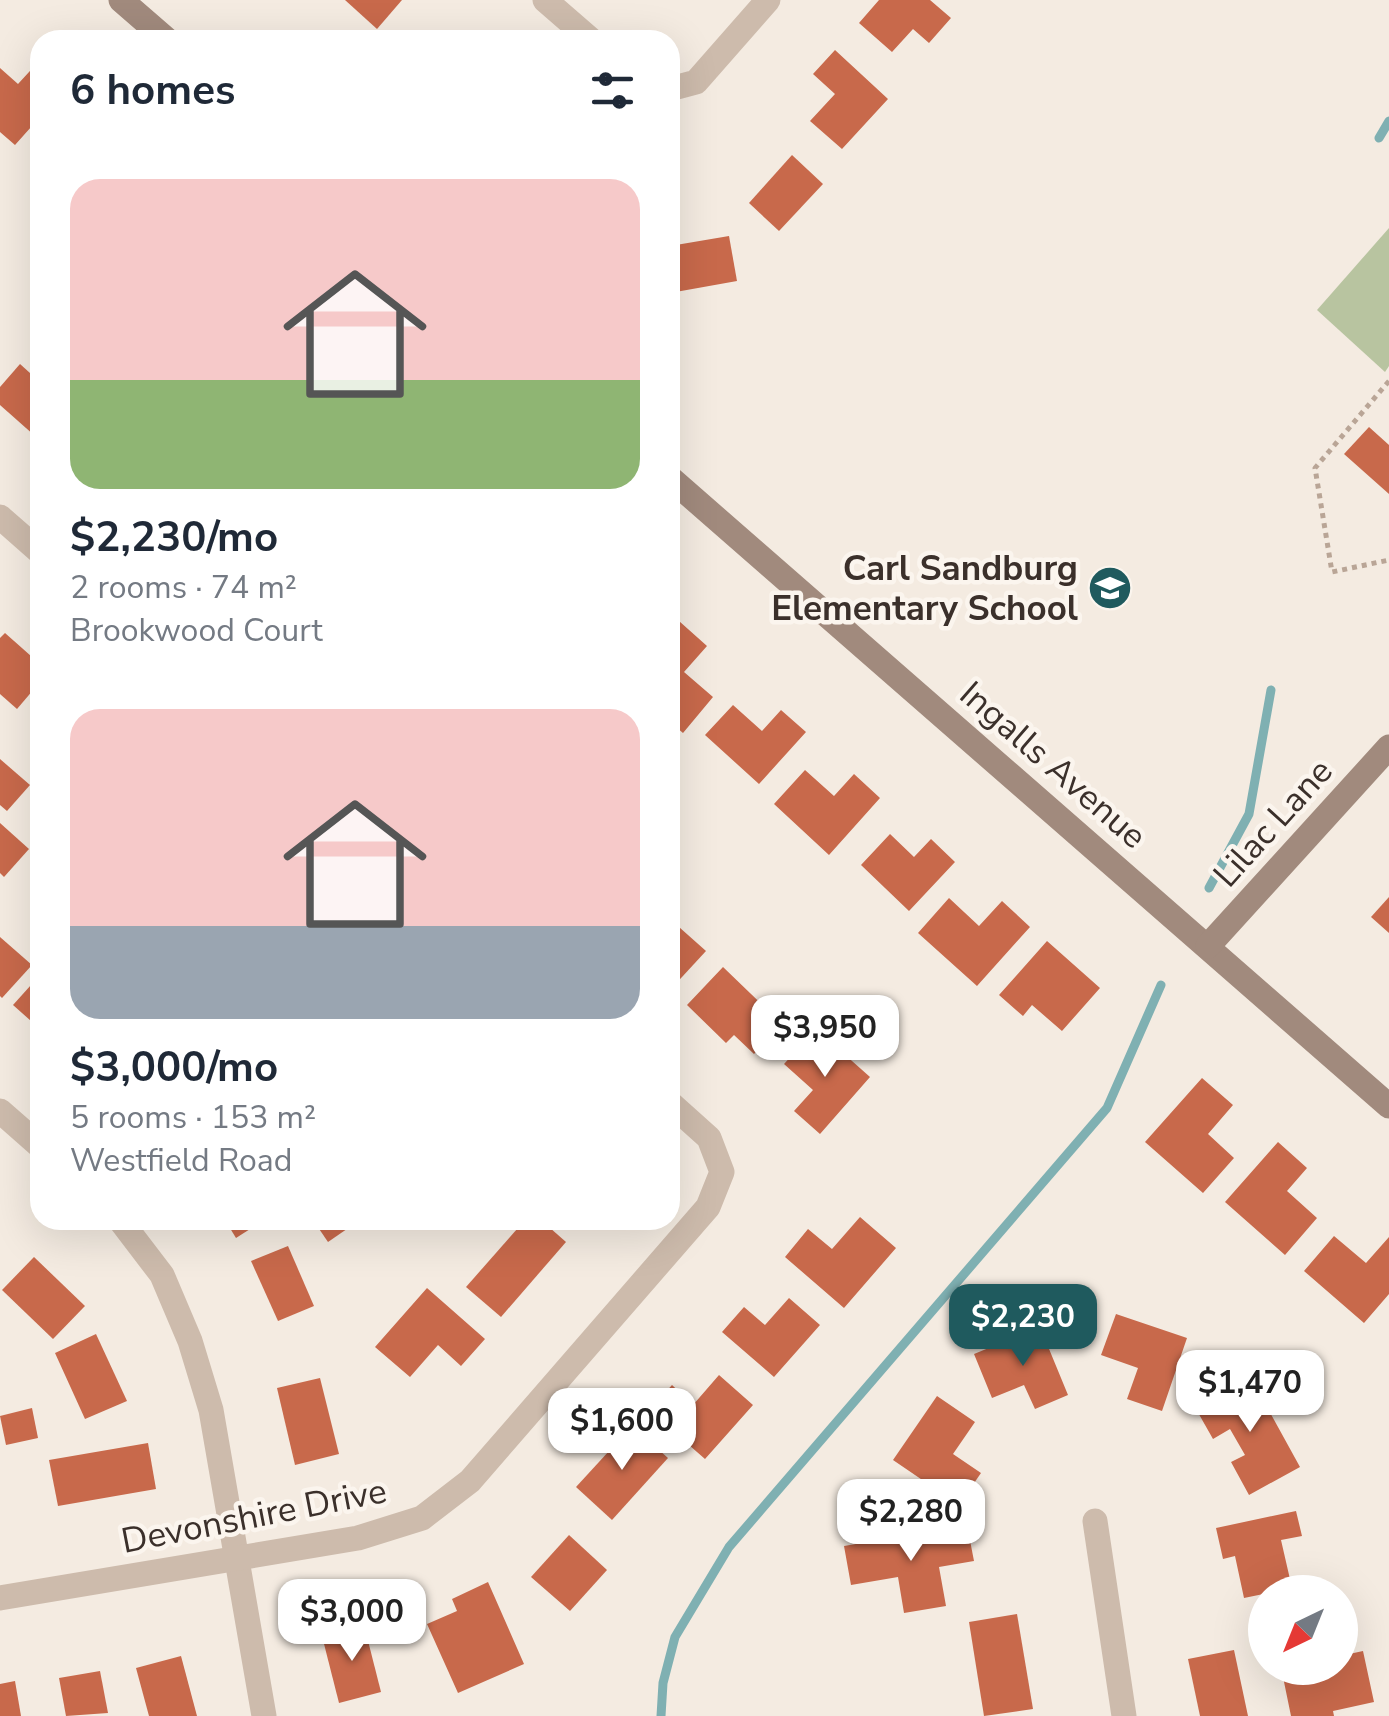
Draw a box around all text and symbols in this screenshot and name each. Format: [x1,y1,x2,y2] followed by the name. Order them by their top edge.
[70,62,235,119] text: 6 homes
[585,63,640,118] icon: filters
[265,244,445,424] icon: home
[70,509,278,566] text: $2,230/mo
[771,545,1078,632] place label: Carl Sandburg Elementary School
[1087,565,1133,611] school or university icon: Carl Sandburg Elementary School
[70,566,297,609] text: 2 rooms · 74 m²
[70,609,323,652] text: Brookwood Court
[950,671,1156,859] street label: Ingalls Avenue
[1203,749,1343,897] street label: Lilac Lane
[265,774,445,954] icon: home
[744,995,906,1080] pin: $3,950
[773,1006,877,1049] text: $3,950
[70,1039,278,1096] text: $3,000/mo
[70,1096,316,1139] text: 5 rooms · 153 m²
[70,1139,292,1182] text: Westfield Road
[942,1284,1104,1369] pin: $2,230
[971,1295,1075,1338] text: $2,230
[1169,1350,1331,1435] pin: $1,470
[1198,1361,1302,1404] text: $1,470
[541,1388,703,1473] pin: $1,600
[570,1399,674,1442] text: $1,600
[117,1467,391,1565] street label: Devonshire Drive
[830,1479,992,1564] pin: $2,280
[859,1490,963,1533] text: $2,280
[1248,1575,1358,1685] north arrow
[1248,1575,1358,1685] map controls
[271,1579,433,1664] pin: $3,000
[300,1590,404,1633] text: $3,000

